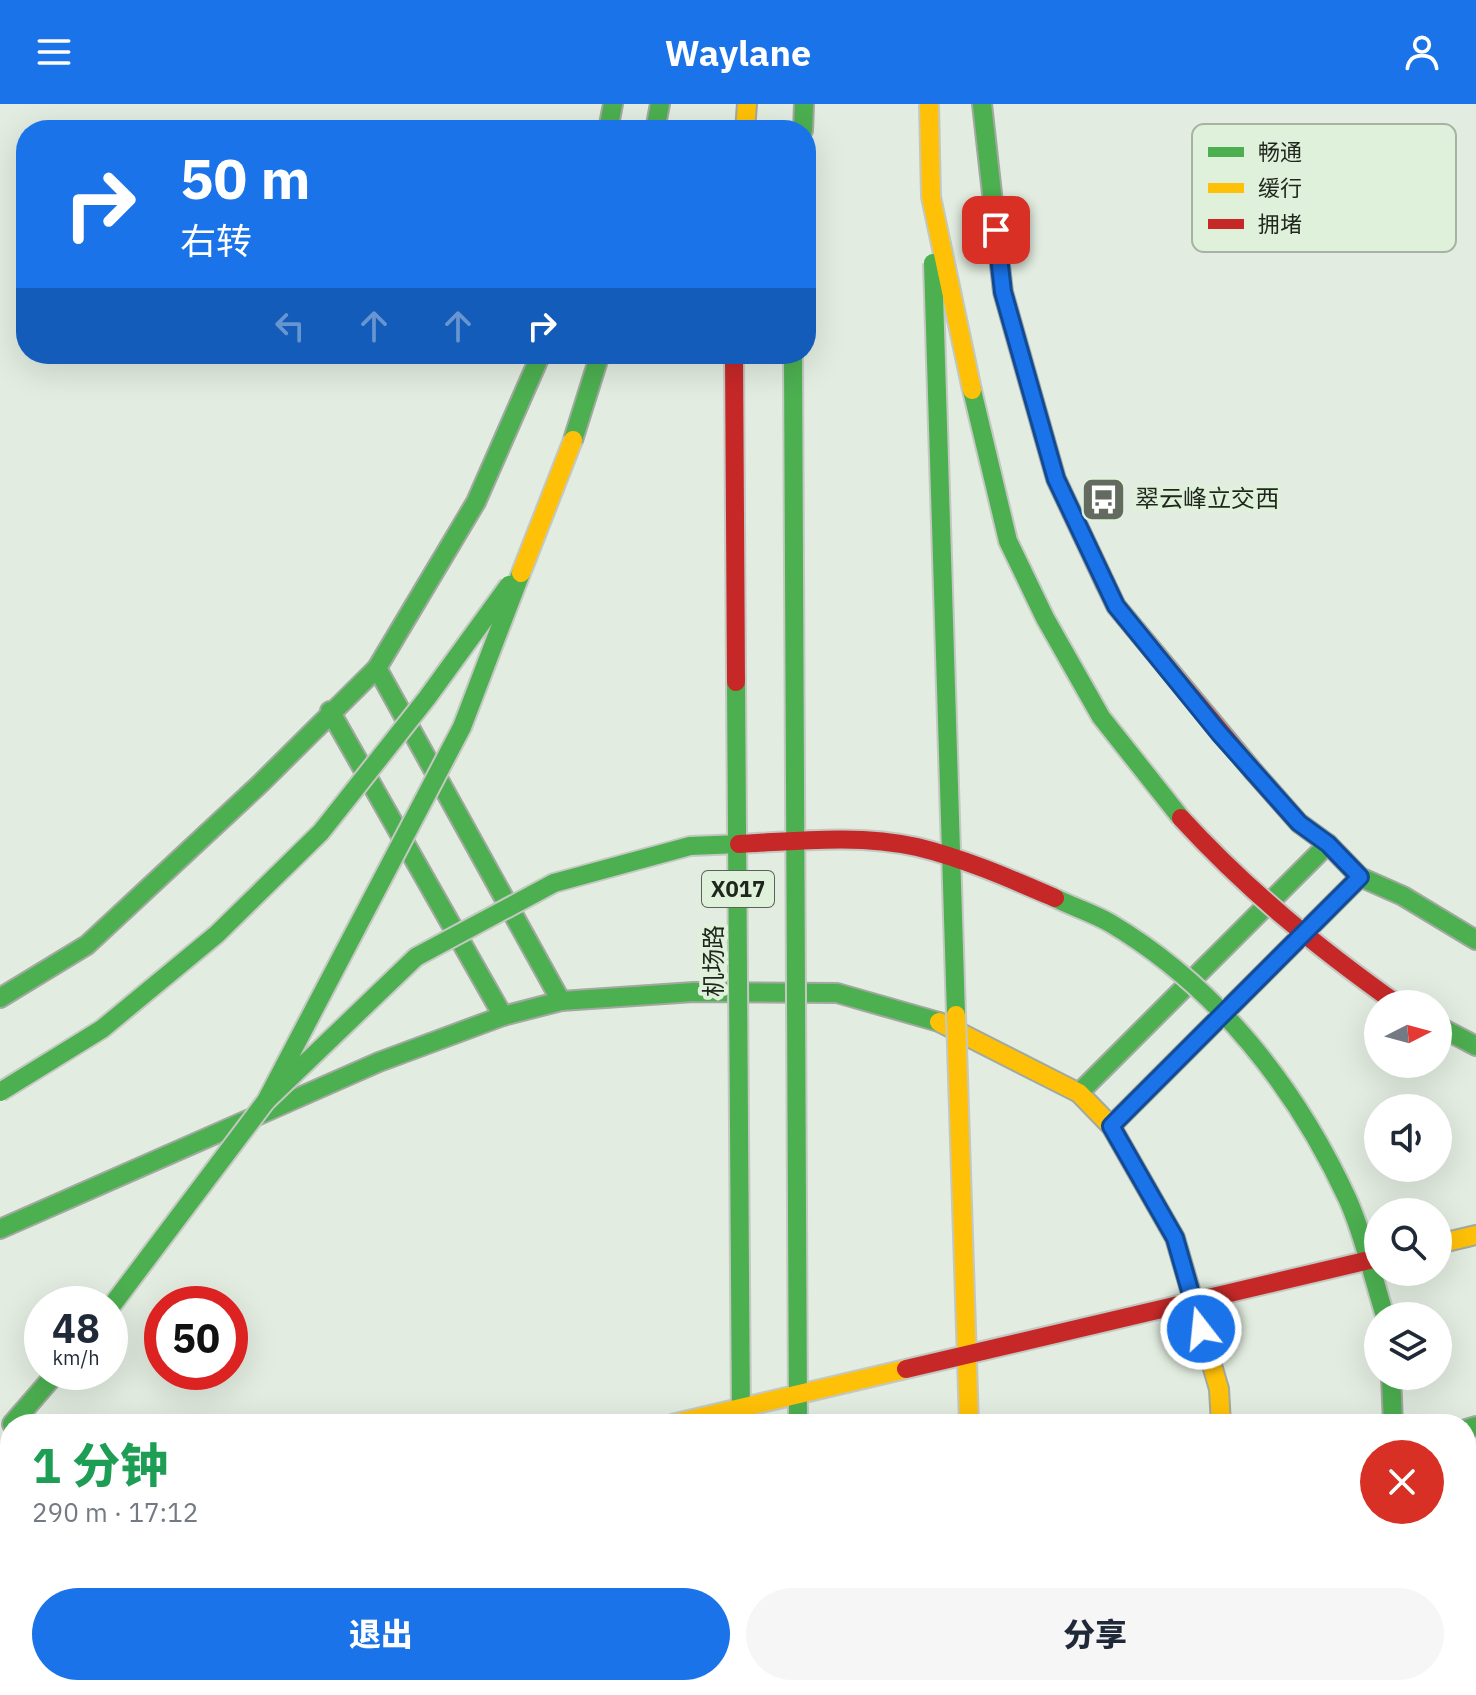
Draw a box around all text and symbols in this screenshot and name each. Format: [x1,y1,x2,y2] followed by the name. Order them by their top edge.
[665,29,811,76] text: Waylane
[32,30,76,74] icon: menu
[1400,30,1444,74] icon: person
[1192,124,1456,252] legend
[1258,137,1302,166] text: 畅通
[180,142,310,214] text: 50 m
[48,152,152,256] icon: right
[1258,173,1302,202] text: 缓行
[962,196,1030,264] pin
[974,208,1018,252] icon: arrive
[1258,209,1302,238] text: 拥堵
[180,217,252,264] text: 右转
[268,304,312,348] icon: left
[352,304,396,348] icon: ahead
[436,304,480,348] icon: ahead
[520,304,564,348] icon: right
[1080,475,1128,523] bus stop icon: 翠云峰立交西
[1135,482,1279,514] place label: 翠云峰立交西
[702,871,774,907] road number: X017
[697,925,729,997] street label: 机场路
[1364,990,1452,1078] north arrow
[1364,990,1452,1390] map controls
[1364,1094,1452,1182] button: sound
[1364,1198,1452,1286] button: search
[144,1286,248,1390] speed limit sign: 50
[1159,1287,1243,1371] position arrow
[52,1302,100,1354] text: 48
[1364,1302,1452,1390] button: layers
[52,1344,100,1371] text: km/h
[32,1434,168,1496] text: 1 分钟
[1360,1440,1444,1524] button: close
[32,1495,198,1529] text: 290 m · 17:12
[32,1588,730,1680] button: 退出
[746,1588,1444,1680] button: 分享

